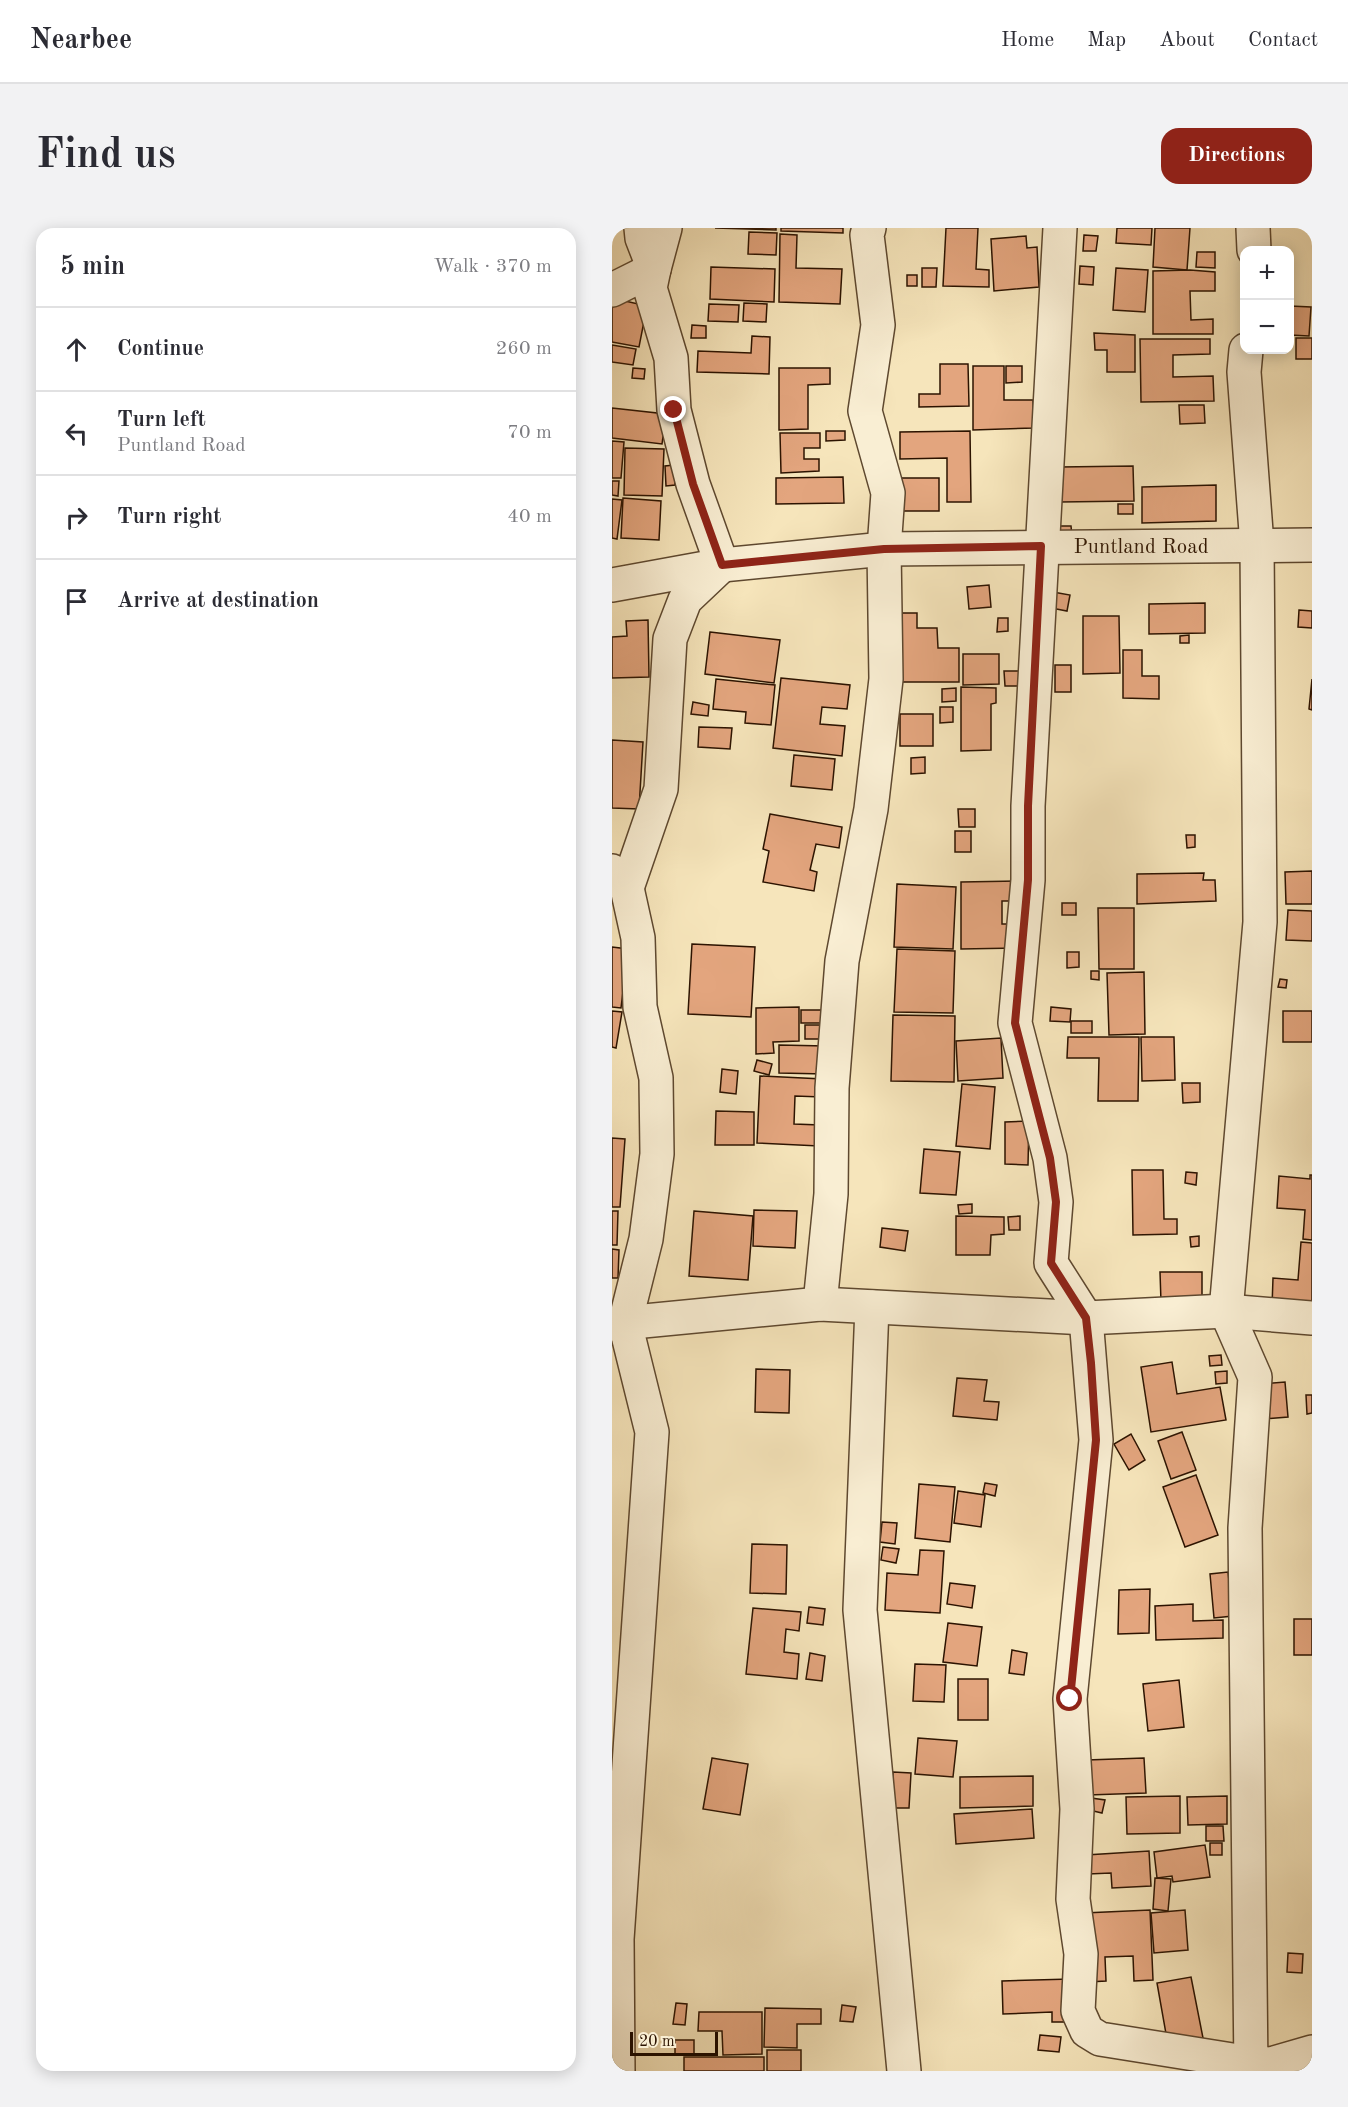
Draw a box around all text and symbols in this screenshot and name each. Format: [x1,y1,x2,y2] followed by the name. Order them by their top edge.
[30,27,132,55] text: Nearbee
[1001,30,1054,51] text: Home
[1087,30,1126,51] text: Map
[1159,30,1215,51] text: About
[1248,30,1318,51] text: Contact
[1161,128,1312,184] button: Directions
[36,135,175,177] text: Find us
[1240,246,1294,354] map controls
[1240,246,1294,300] button: +
[60,254,125,280] text: 5 min
[433,257,552,277] text: Walk · 370 m
[1240,300,1294,354] button: −
[60,333,93,366] icon: ahead
[117,338,204,360] text: Continue
[496,339,552,359] text: 260 m
[660,396,686,422] route end
[117,409,206,431] text: Turn left
[60,417,93,450] icon: left
[507,423,552,443] text: 70 m
[117,436,246,456] text: Puntland Road
[60,501,93,534] icon: right
[117,506,221,528] text: Turn right
[507,507,552,527] text: 40 m
[1073,537,1209,558] street label: Puntland Road
[60,585,93,618] icon: arrive
[117,590,319,612] text: Arrive at destination
[1056,1685,1082,1711] route start
[630,2029,718,2056] scale bar
[639,2034,675,2050] text: 20 m

